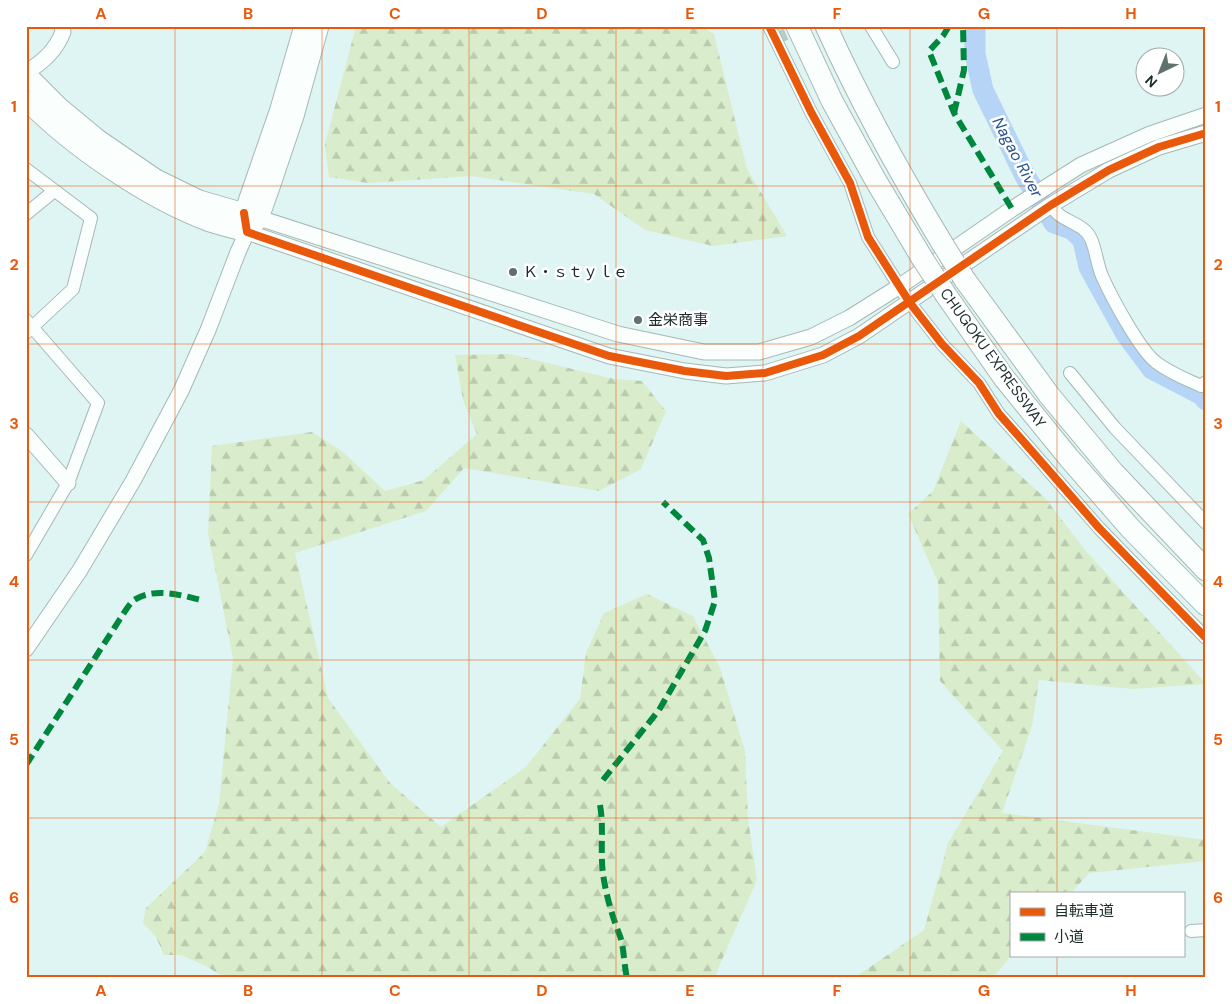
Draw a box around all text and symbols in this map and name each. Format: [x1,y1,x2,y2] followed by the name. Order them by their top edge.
[95,3,107,24] text: A
[243,3,253,24] text: B
[389,3,401,24] text: C
[536,3,548,24] text: D
[685,3,695,24] text: E
[833,3,842,24] text: F
[978,3,990,24] text: G
[1125,3,1137,24] text: H
[1134,48,1184,98] north arrow
[1141,71,1161,92] text: N
[11,96,17,117] text: 1
[1215,96,1221,117] text: 1
[988,113,1048,202] water label: Nagao River
[9,254,19,275] text: 2
[1213,254,1223,275] text: 2
[523,262,628,282] place label: Ｋ・ｓｔｙｌｅ
[507,266,519,278] marker: Ｋ・ｓｔｙｌｅ
[935,284,1051,432] street label: CHUGOKU EXPRESSWAY
[648,310,708,330] place label: 金栄商事
[632,314,644,326] marker: 金栄商事
[9,413,19,434] text: 3
[1213,413,1223,434] text: 3
[9,571,19,592] text: 4
[1213,571,1223,592] text: 4
[9,729,19,750] text: 5
[1213,729,1223,750] text: 5
[9,887,19,908] text: 6
[1213,887,1223,908] text: 6
[1010,892,1184,956] legend
[1054,901,1114,921] text: 自転車道
[1054,927,1084,947] text: 小道
[95,980,107,1001] text: A
[243,980,253,1001] text: B
[389,980,401,1001] text: C
[536,980,548,1001] text: D
[685,980,695,1001] text: E
[833,980,842,1001] text: F
[978,980,990,1001] text: G
[1125,980,1137,1001] text: H

